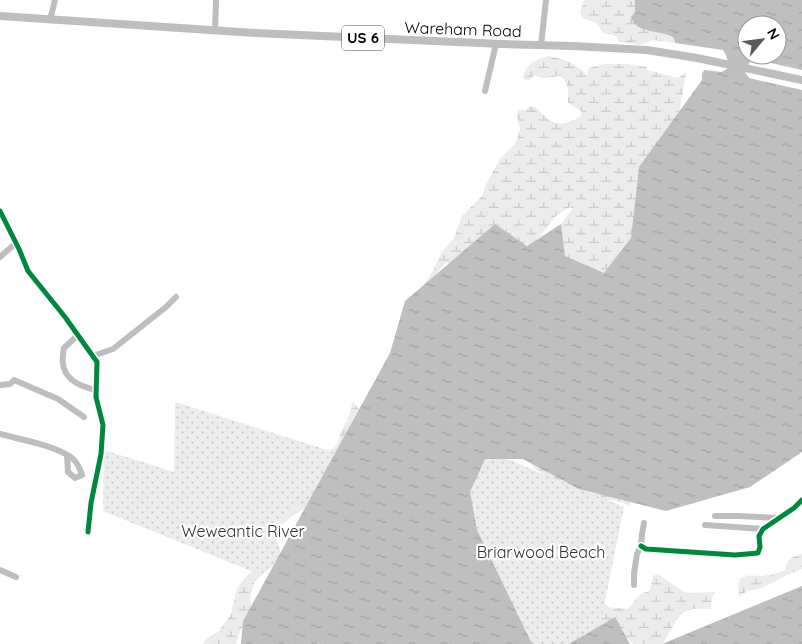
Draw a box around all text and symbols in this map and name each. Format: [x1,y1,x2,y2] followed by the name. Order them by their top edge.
[737,15,787,65] north arrow
[404,17,522,41] street label: Wareham Road
[763,25,784,43] text: N
[342,26,384,50] road number: US 6
[181,521,305,541] park label: Weweantic River
[477,542,605,562] park label: Briarwood Beach

